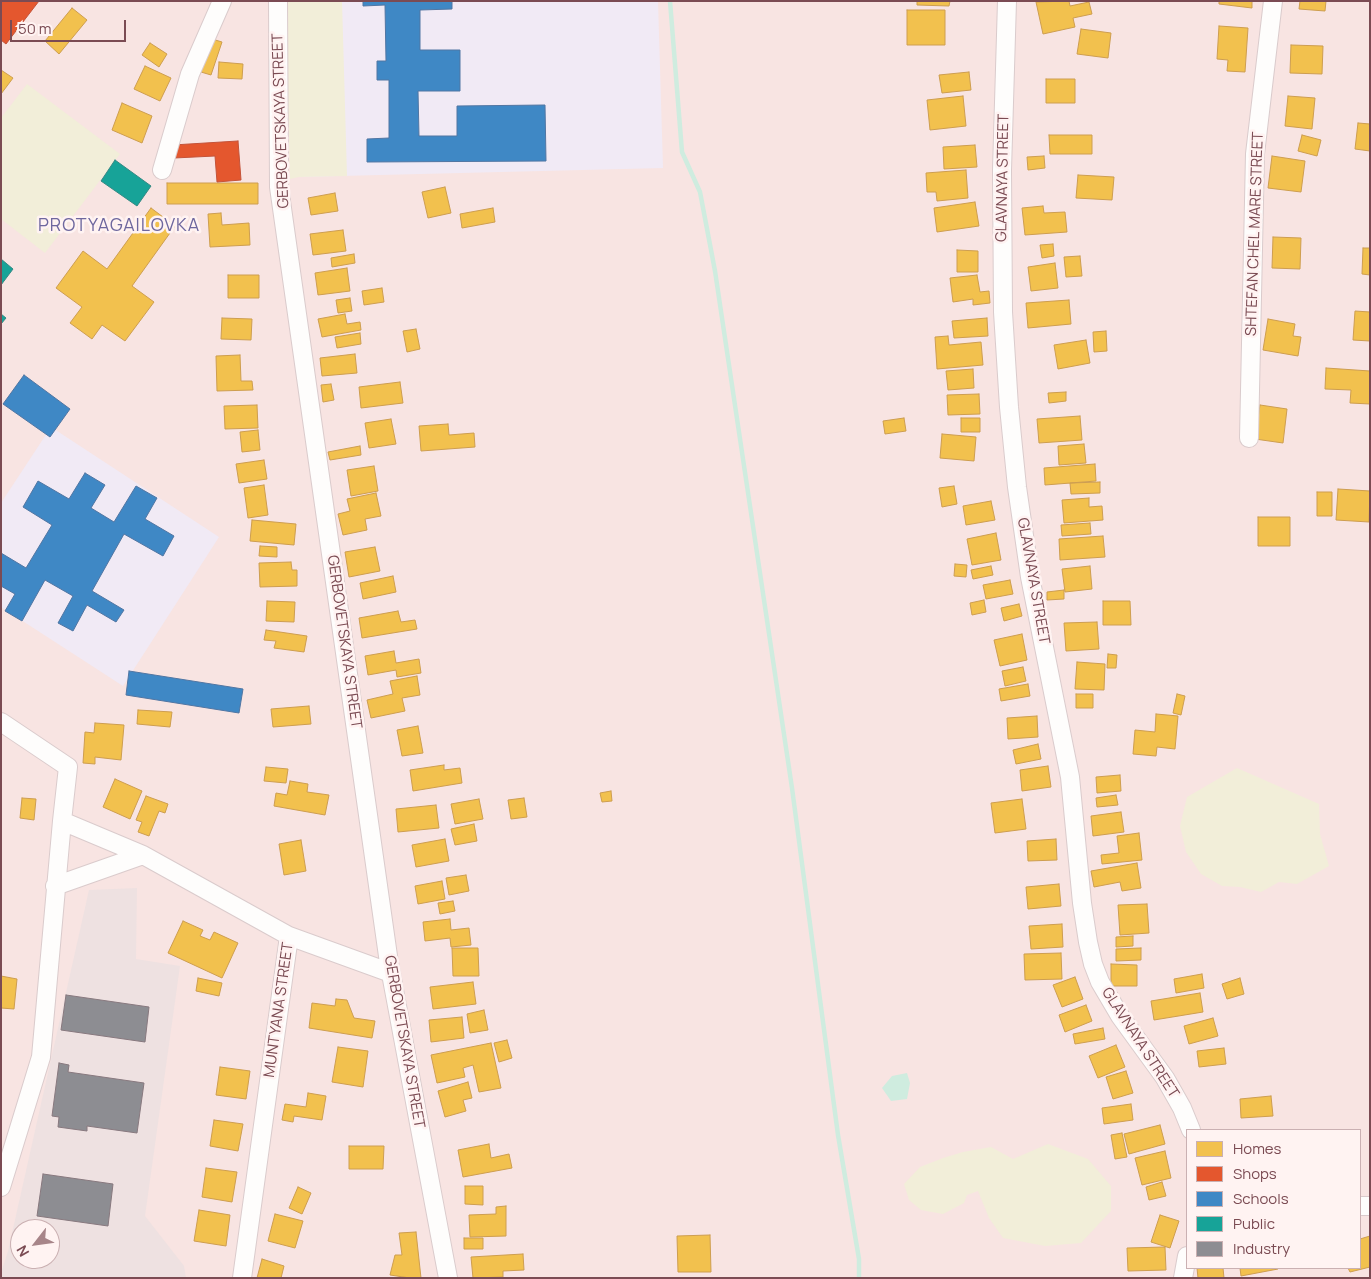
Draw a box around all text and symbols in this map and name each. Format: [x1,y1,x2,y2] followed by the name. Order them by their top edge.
[12,10,129,42] scale bar
[18,18,52,39] text: 50 m
[269,33,293,209] street label: GERBOVETSKAYA STREET
[993,114,1013,242] street label: GLAVNAYA STREET
[1242,132,1268,336] street label: SHTEFAN CHEL MARE STREET
[36,215,202,237] district label: PROTYAGAILOVKA
[1013,516,1053,646] street label: GLAVNAYA STREET
[323,554,365,730] street label: GERBOVETSKAYA STREET
[261,941,297,1079] street label: MUNTYANA STREET
[380,954,428,1130] street label: GERBOVETSKAYA STREET
[1098,984,1182,1102] street label: GLAVNAYA STREET
[1186,1129,1361,1269] legend
[1233,1138,1281,1159] text: Homes
[1233,1163,1277,1184] text: Shops
[1233,1188,1289,1209] text: Schools
[1233,1213,1275,1234] text: Public
[10,1219,60,1269] north arrow
[1233,1238,1290,1259] text: Industry
[12,1242,33,1260] text: N

